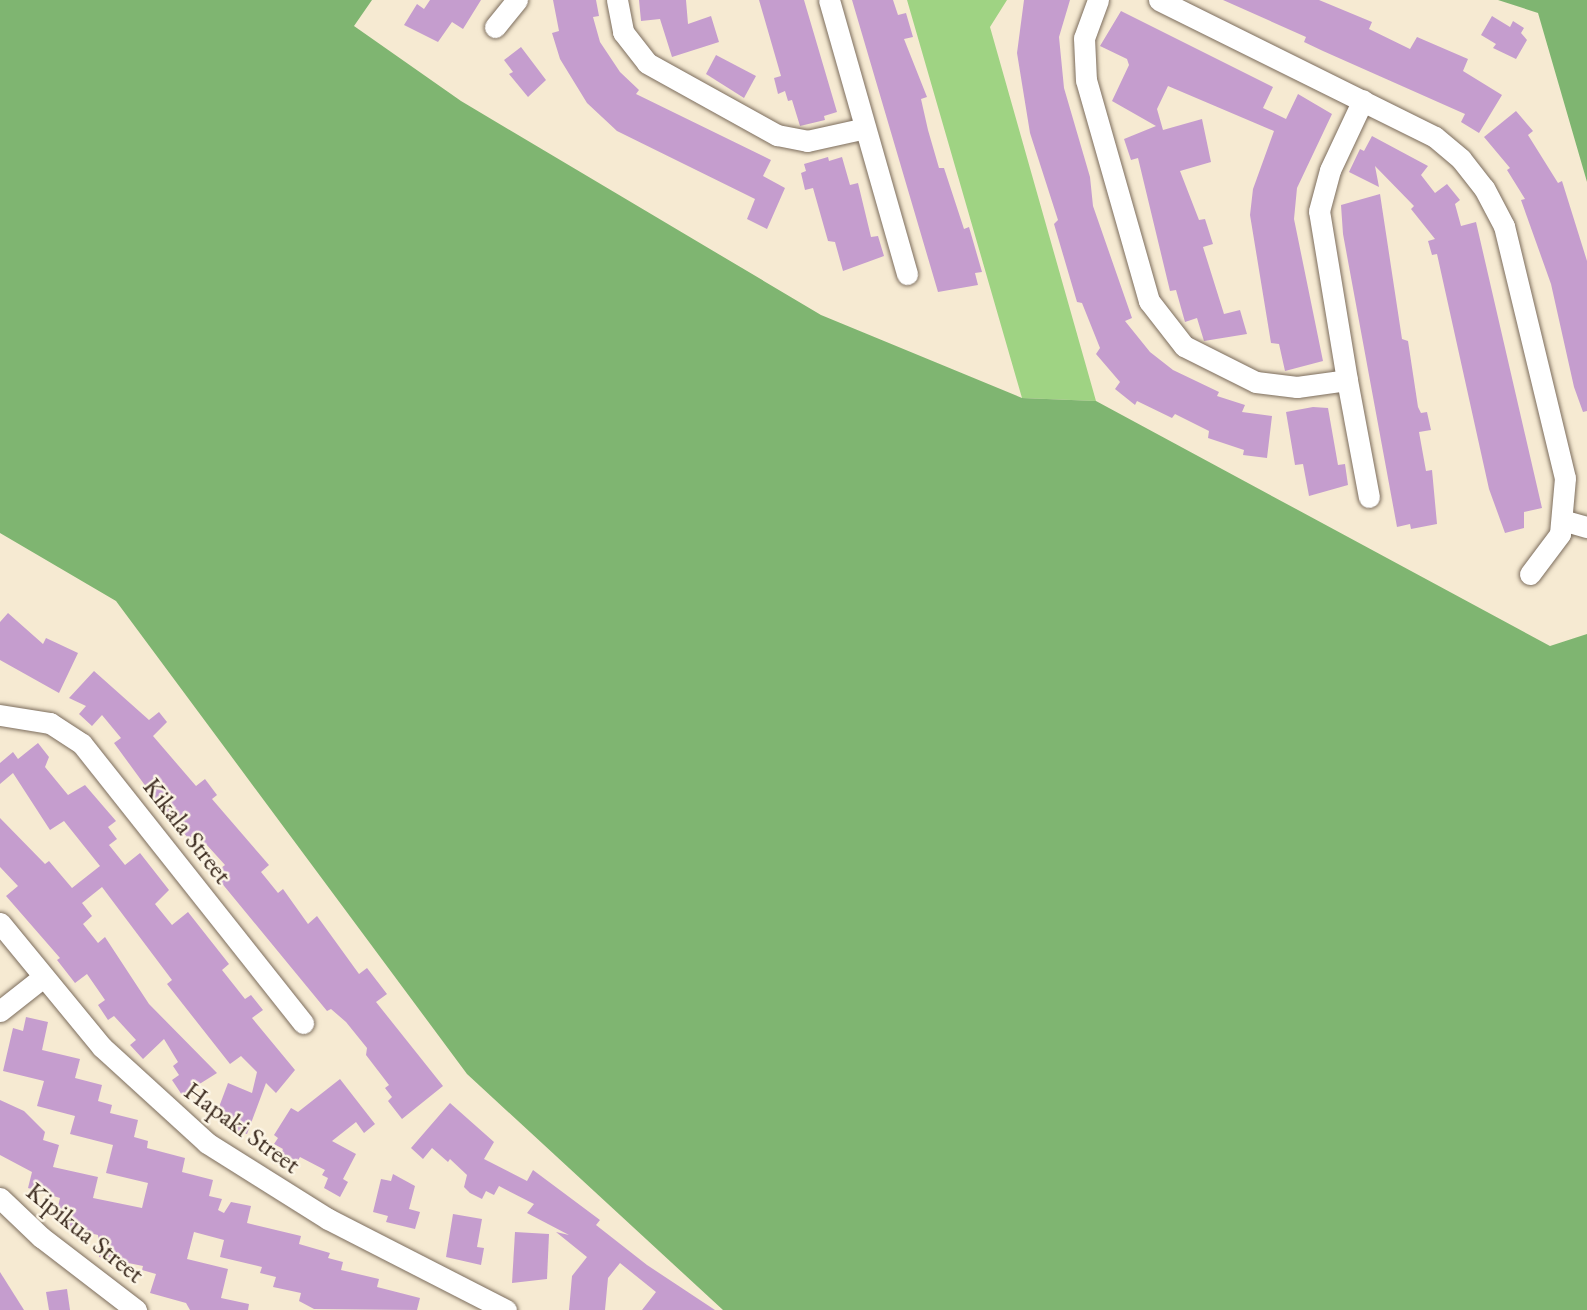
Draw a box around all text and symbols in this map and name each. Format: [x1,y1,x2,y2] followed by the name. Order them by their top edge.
[136,772,238,890] street label: Kikala Street
[178,1076,306,1180] street label: Hapaki Street
[20,1176,150,1290] street label: Kipikua Street

